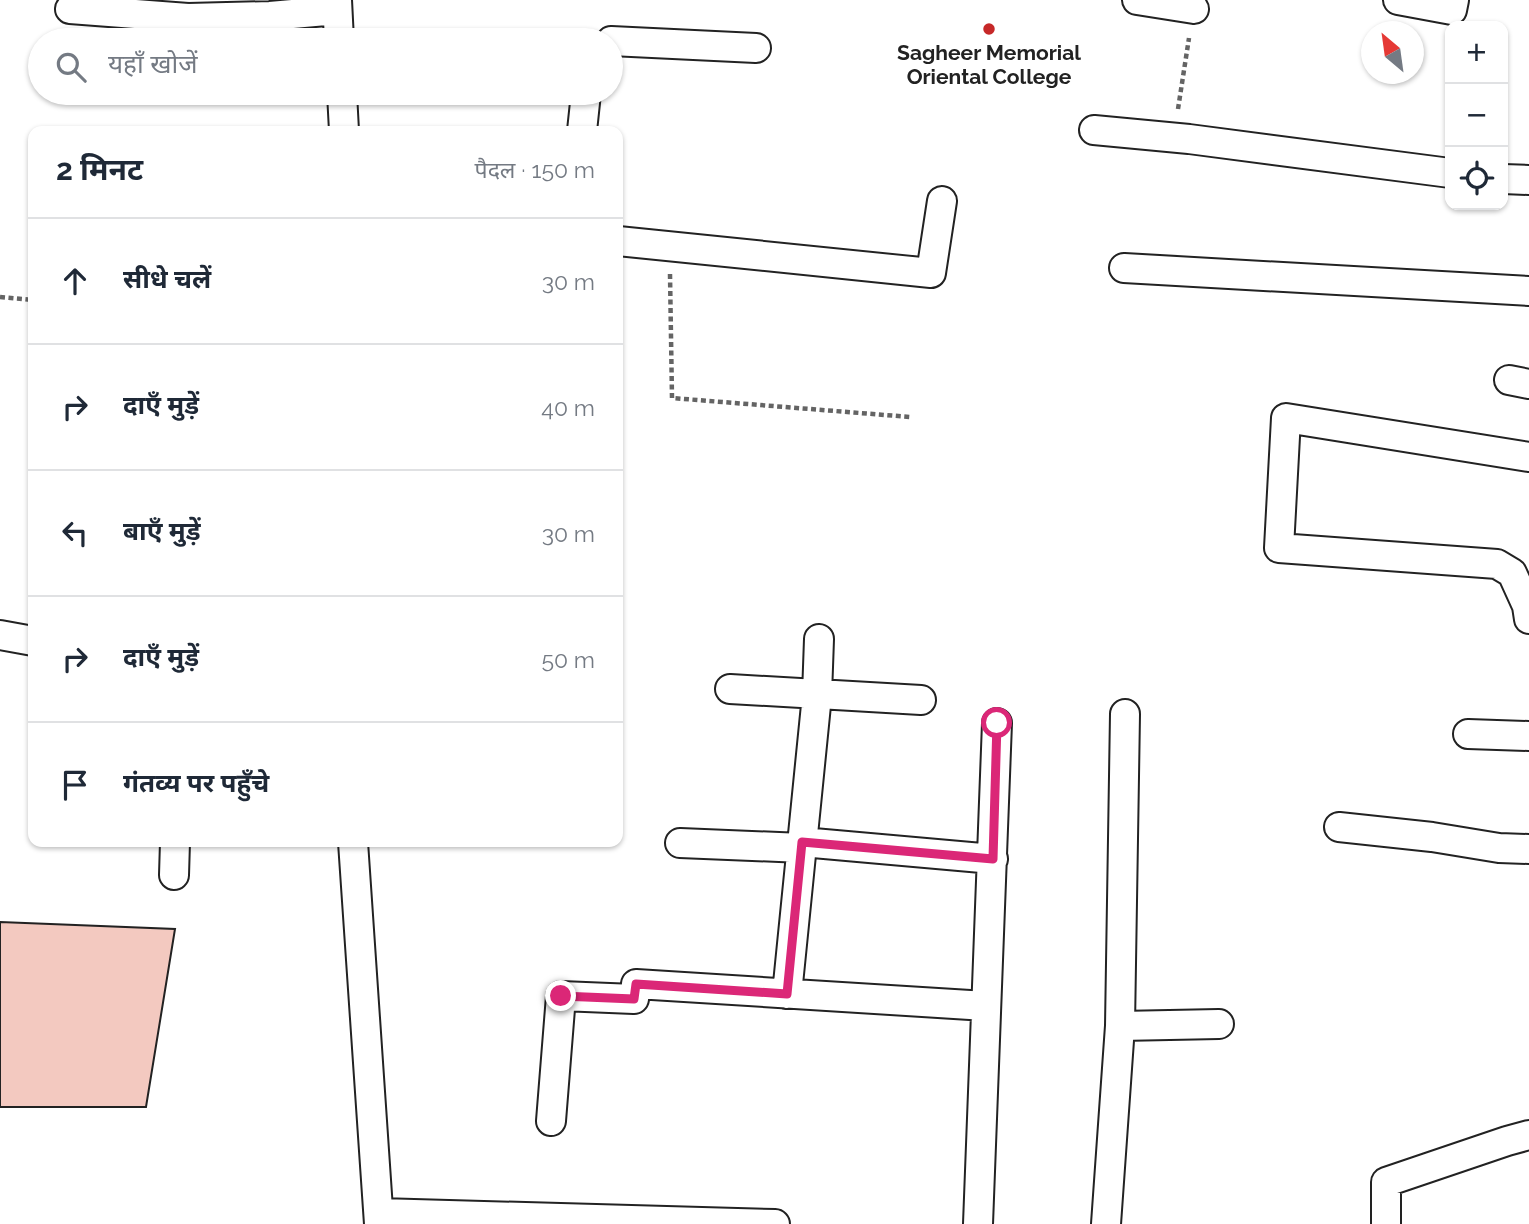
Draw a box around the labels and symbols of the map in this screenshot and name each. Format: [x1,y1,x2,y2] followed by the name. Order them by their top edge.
[981,21,997,37] marker: Sagheer Memorial Oriental College
[1361,21,1424,84] north arrow
[897,40,1081,89] place label: Sagheer Memorial Oriental College
[981,707,1012,738] route start
[545,980,576,1011] route end

